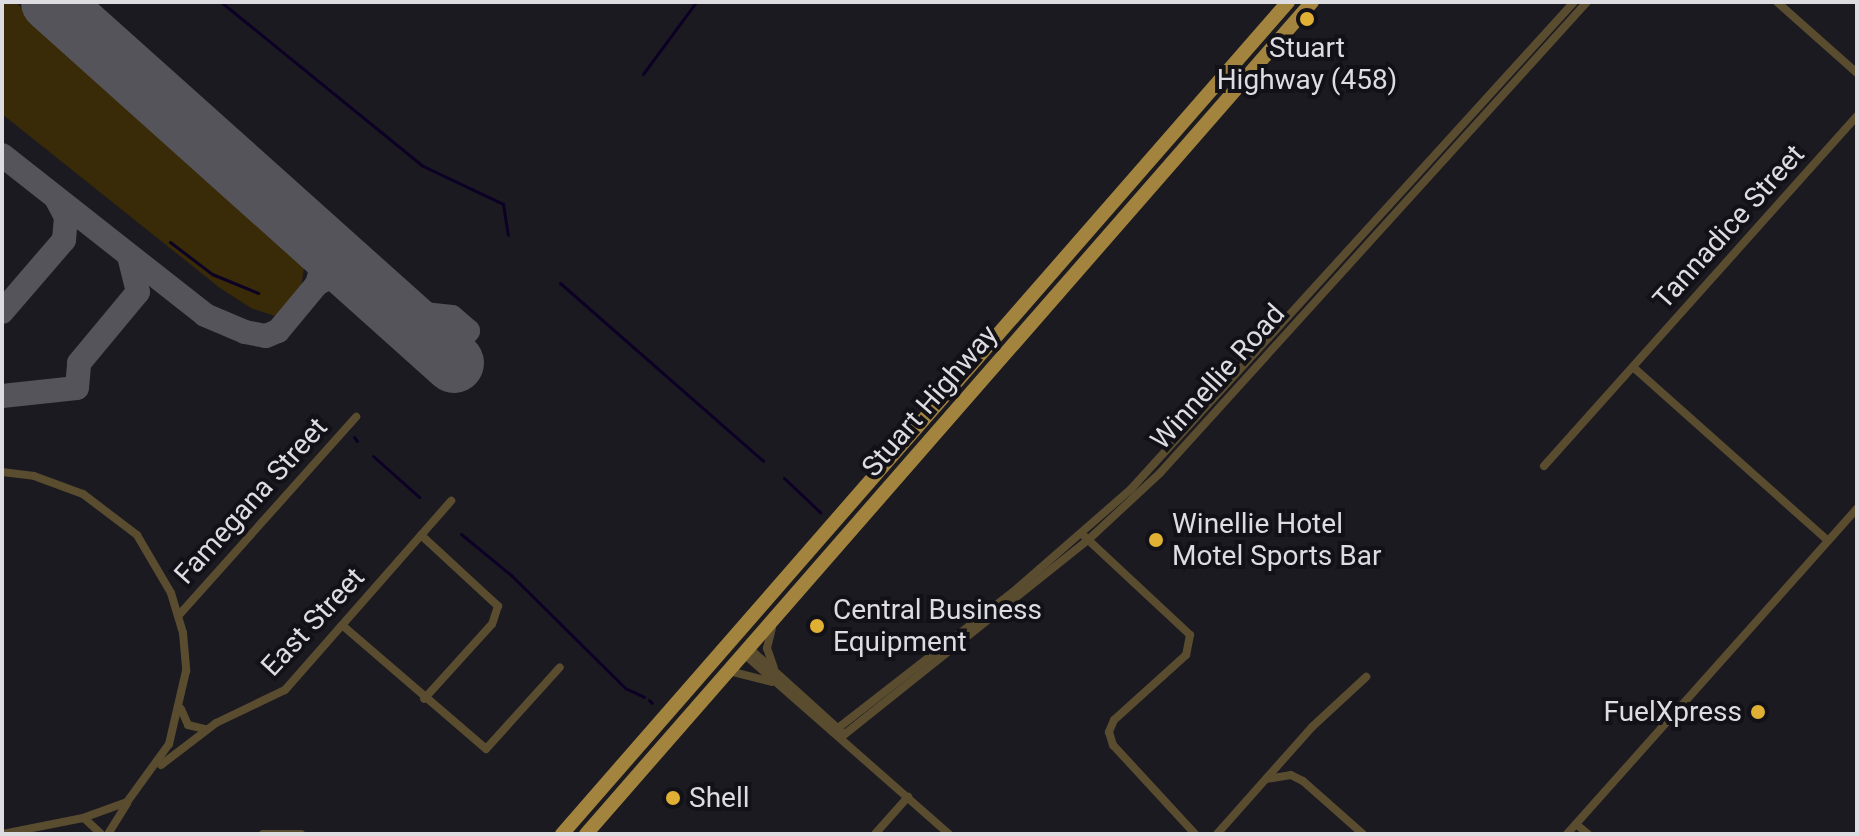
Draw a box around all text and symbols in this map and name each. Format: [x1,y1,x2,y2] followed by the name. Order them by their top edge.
[1298,10,1316,28] marker: Stuart Highway (458)
[1217,31,1397,97] place label: Stuart Highway (458)
[1646,138,1812,316] street label: Tannadice Street
[1144,297,1292,457] street label: Winnellie Road
[855,318,1005,484] street label: Stuart Highway
[168,411,334,591] street label: Famegana Street
[1172,507,1381,573] place label: Winellie Hotel Motel Sports Bar
[1147,531,1165,549] marker: Winellie Hotel Motel Sports Bar
[254,561,372,683] street label: East Street
[833,593,1042,659] place label: Central Business Equipment
[808,617,826,635] marker: Central Business Equipment
[1603,695,1742,729] place label: FuelXpress
[1749,703,1767,721] marker: FuelXpress
[689,781,750,815] place label: Shell
[664,789,682,807] marker: Shell

